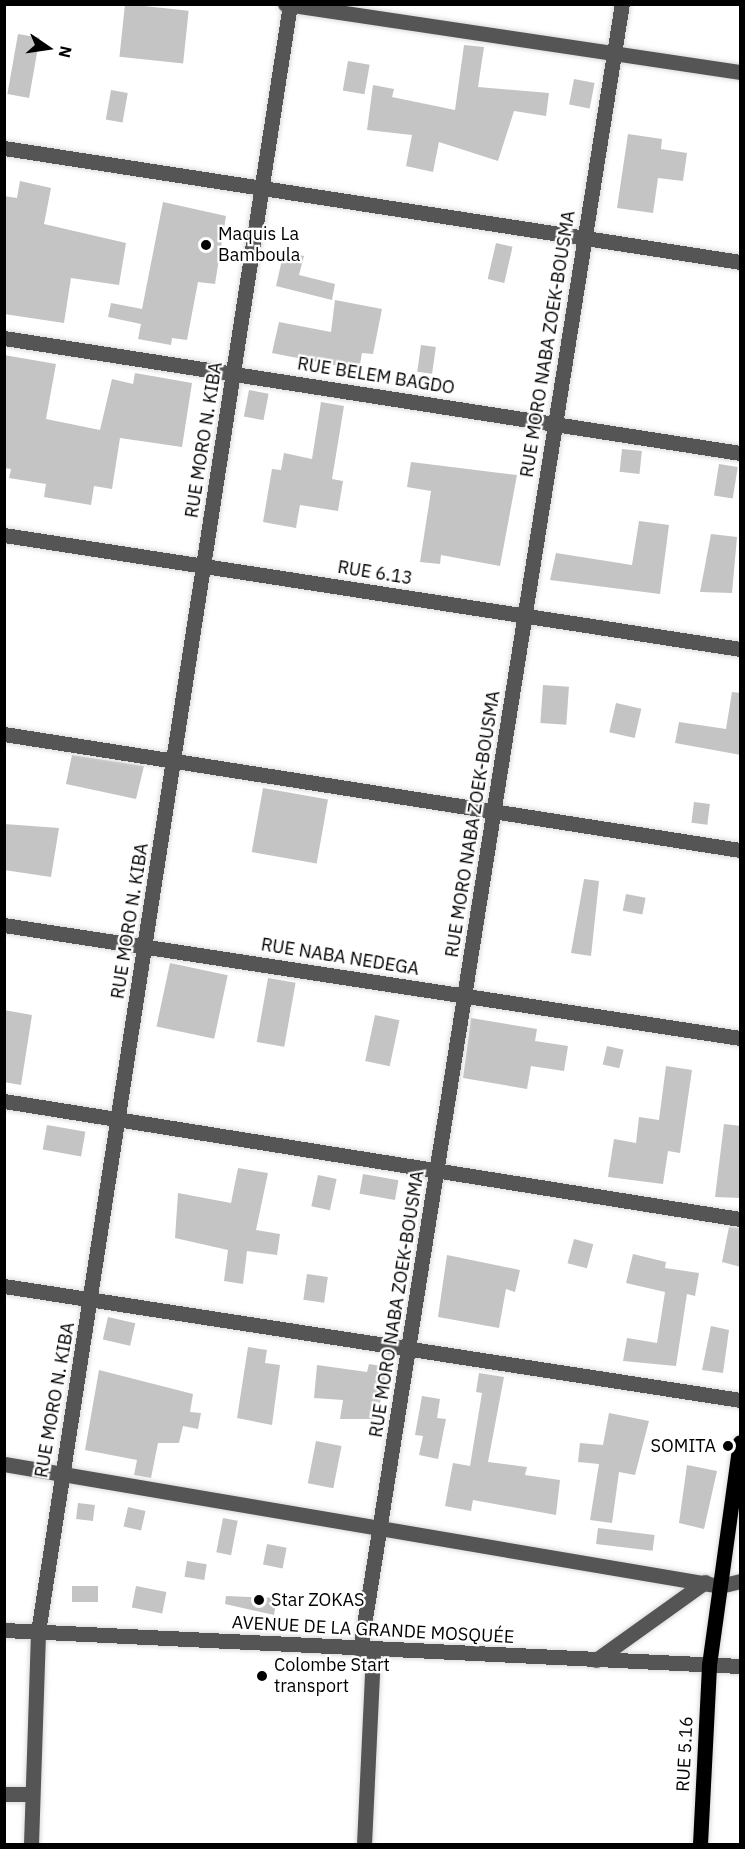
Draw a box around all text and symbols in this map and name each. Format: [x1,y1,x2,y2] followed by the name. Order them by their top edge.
[18,18,78,78] north arrow
[54,44,77,60] text: N
[516,209,580,479] street label: RUE MORO NABA ZOEK-BOUSMA
[218,224,300,266] place label: Maquis La Bamboula
[199,238,213,252] marker: Maquis La Bamboula
[296,353,456,399] street label: RUE BELEM BAGDO
[181,361,227,519] street label: RUE MORO N. KIBA
[336,556,414,590] street label: RUE 6.13
[441,689,505,959] street label: RUE MORO NABA ZOEK-BOUSMA
[107,842,153,1000] street label: RUE MORO N. KIBA
[259,934,421,980] street label: RUE NABA NEDEGA
[365,1169,429,1439] street label: RUE MORO NABA ZOEK-BOUSMA
[31,1321,79,1479] street label: RUE MORO N. KIBA
[650,1435,716,1457] place label: SOMITA
[721,1439,735,1453] marker: SOMITA
[271,1589,365,1611] place label: Star ZOKAS
[252,1593,266,1607] marker: Star ZOKAS
[231,1612,515,1648] street label: AVENUE DE LA GRANDE MOSQUÉE
[274,1655,390,1698] place label: Colombe Start transport
[255,1669,269,1683] marker: Colombe Start transport
[672,1716,698,1792] street label: RUE 5.16

